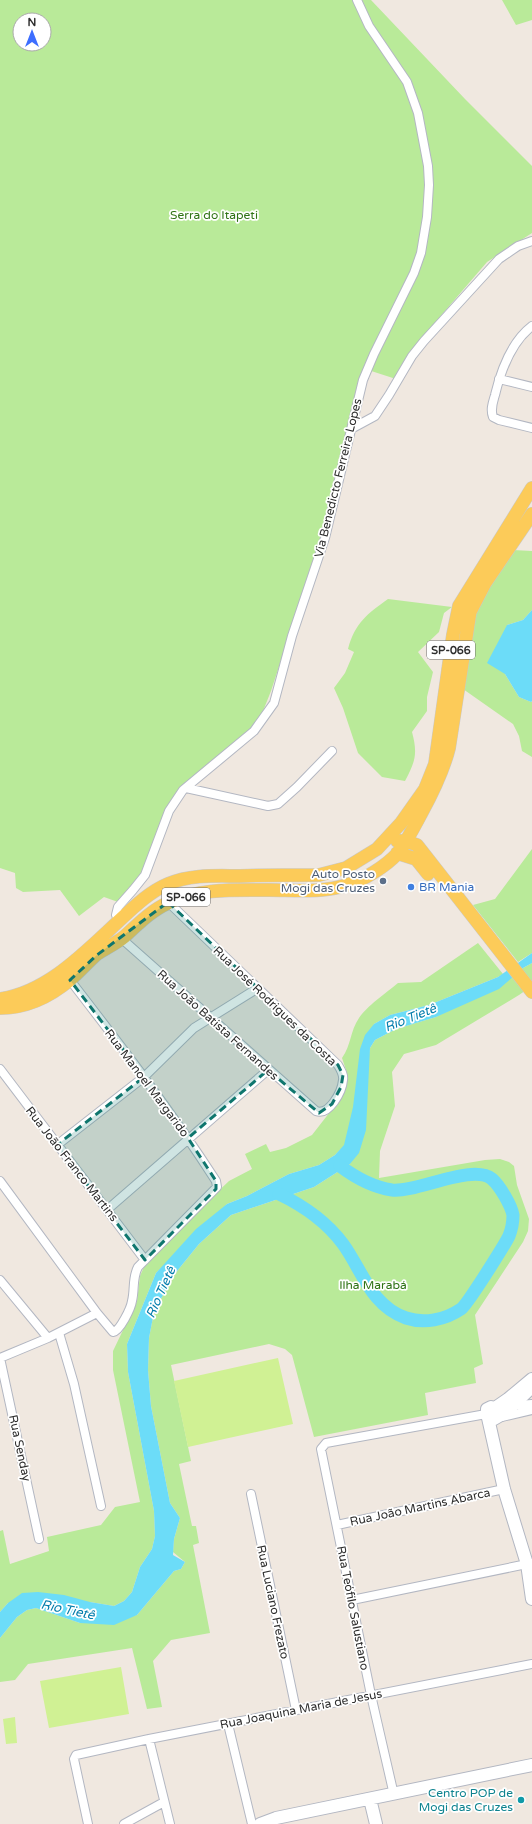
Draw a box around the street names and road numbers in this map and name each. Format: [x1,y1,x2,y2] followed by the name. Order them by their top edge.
[311,397,365,559] street label: Via Benedicto Ferreira Lopes
[427,641,475,659] road number: SP-066
[162,888,210,906] road number: SP-066
[211,943,339,1069] street label: Rua José Rodrigues da Costa
[155,967,282,1083] street label: Rua João Batista Fernandes
[102,1026,192,1140] street label: Rua Manoel Margarido
[23,1104,121,1224] street label: Rua João Franco Martins
[6,1413,34,1483] street label: Rua Senday
[349,1485,491,1529] street label: Rua João Martins Abarca
[254,1544,292,1660] street label: Rua Luciano Frezato
[334,1545,372,1671] street label: Rua Teófilo Salustiano
[219,1686,383,1732] street label: Rua Joaquina Maria de Jesus

